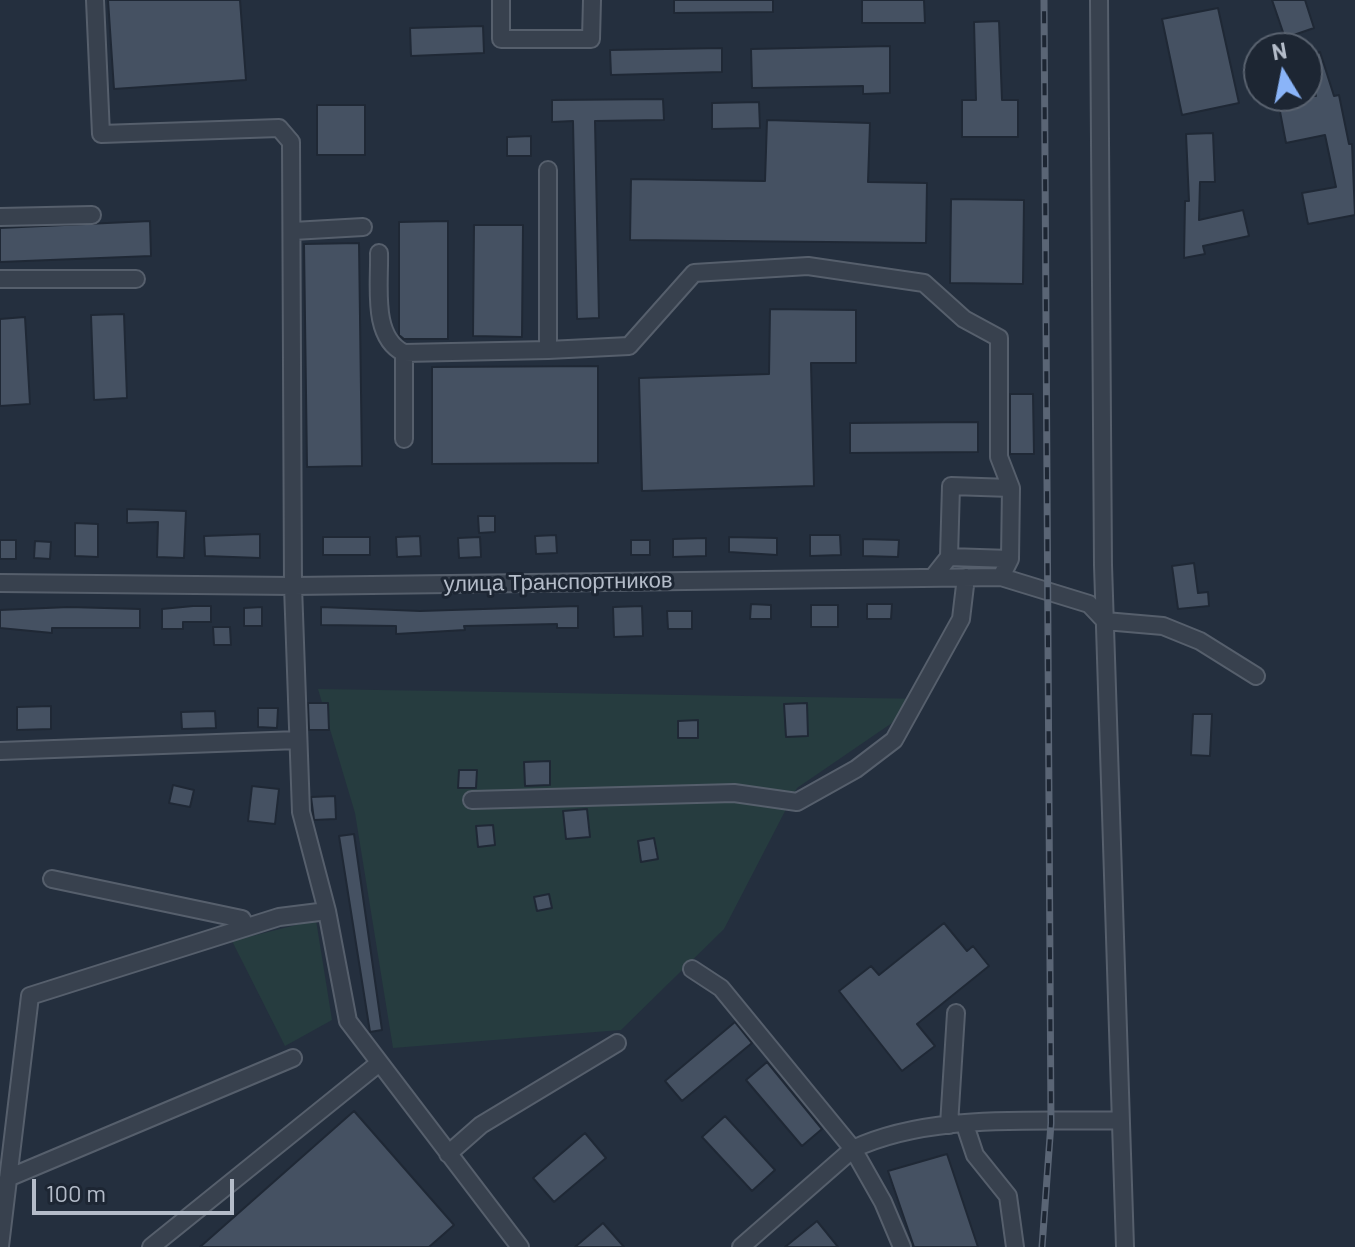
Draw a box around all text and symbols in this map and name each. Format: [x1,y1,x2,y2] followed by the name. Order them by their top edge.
[1243,32,1323,112] north arrow
[1270,36,1289,64] text: N
[443,567,673,597] street label: улица Транспортников
[36,1163,238,1213] scale bar
[46,1178,106,1207] text: 100 m

